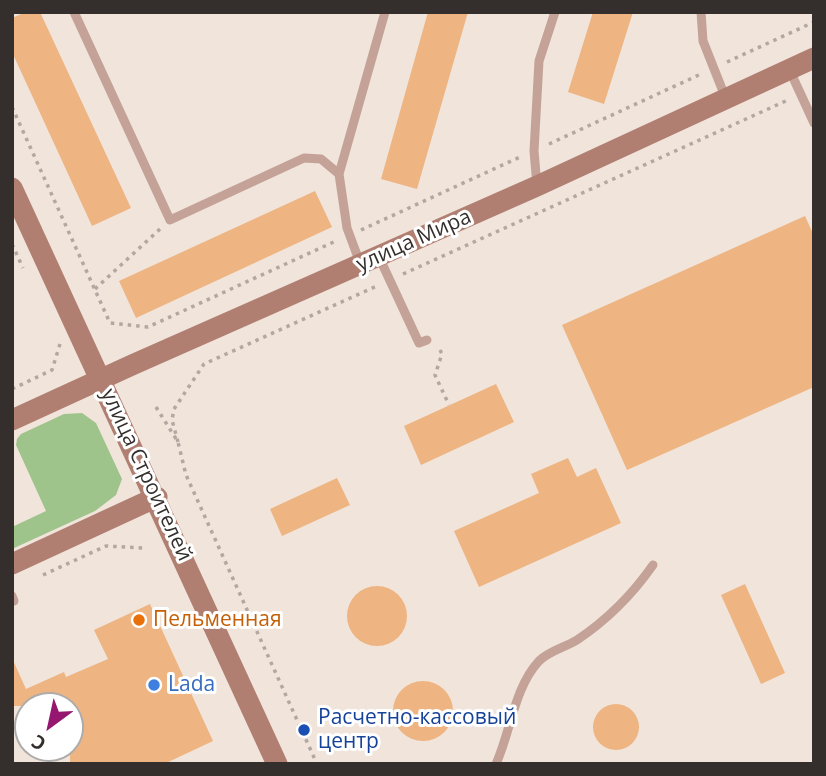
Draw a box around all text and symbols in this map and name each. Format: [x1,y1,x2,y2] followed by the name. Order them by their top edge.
[353,204,475,278] street label: улица Мира
[95,385,197,565] street label: улица Строителей
[153,607,282,633] place label: Пельменная
[131,612,147,628] marker: Пельменная
[168,672,215,698] place label: Lada
[146,677,162,693] marker: Lada
[14,692,84,762] north arrow
[318,705,516,755] place label: Расчетно-кассовый центр
[296,722,312,738] marker: Расчетно-кассовый центр
[27,729,51,757] text: С

